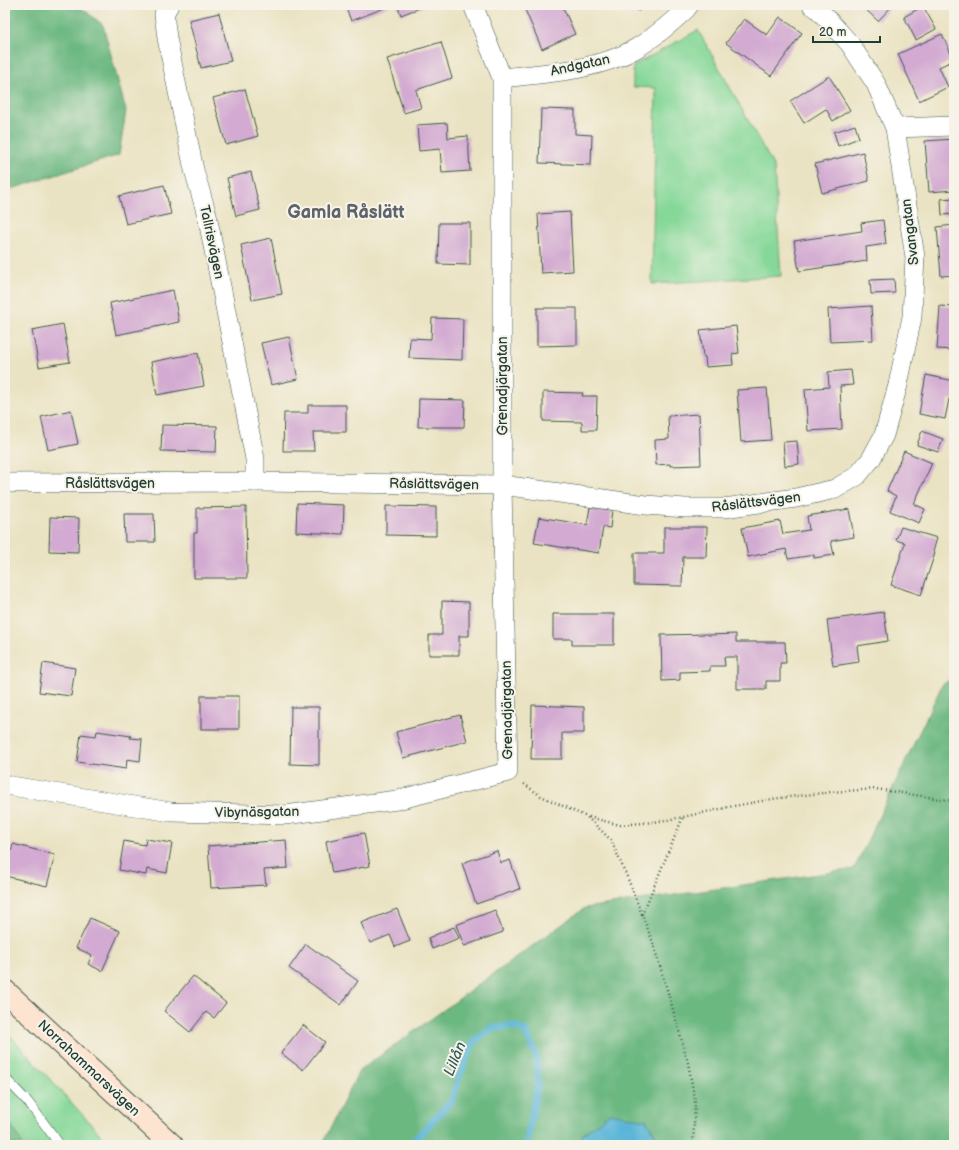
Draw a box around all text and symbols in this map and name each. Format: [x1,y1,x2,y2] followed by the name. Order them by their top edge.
[813,18,880,44] scale bar
[819,25,846,40] text: 20 m
[549,50,611,80] street label: Andgatan
[897,198,922,266] street label: Svangatan
[287,202,405,223] district label: Gamla Råslätt
[196,203,228,281] street label: Tallrisvägen
[494,336,511,436] street label: Grenadjärgatan
[65,475,155,492] street label: Råslättsvägen
[389,475,479,493] street label: Råslättsvägen
[710,488,802,516] street label: Råslättsvägen
[498,660,516,760] street label: Grenadjärgatan
[215,803,299,821] street label: Vibynäsgatan
[34,1016,144,1120] street label: Norrahammarsvägen
[440,1039,470,1079] water label: Lillån

